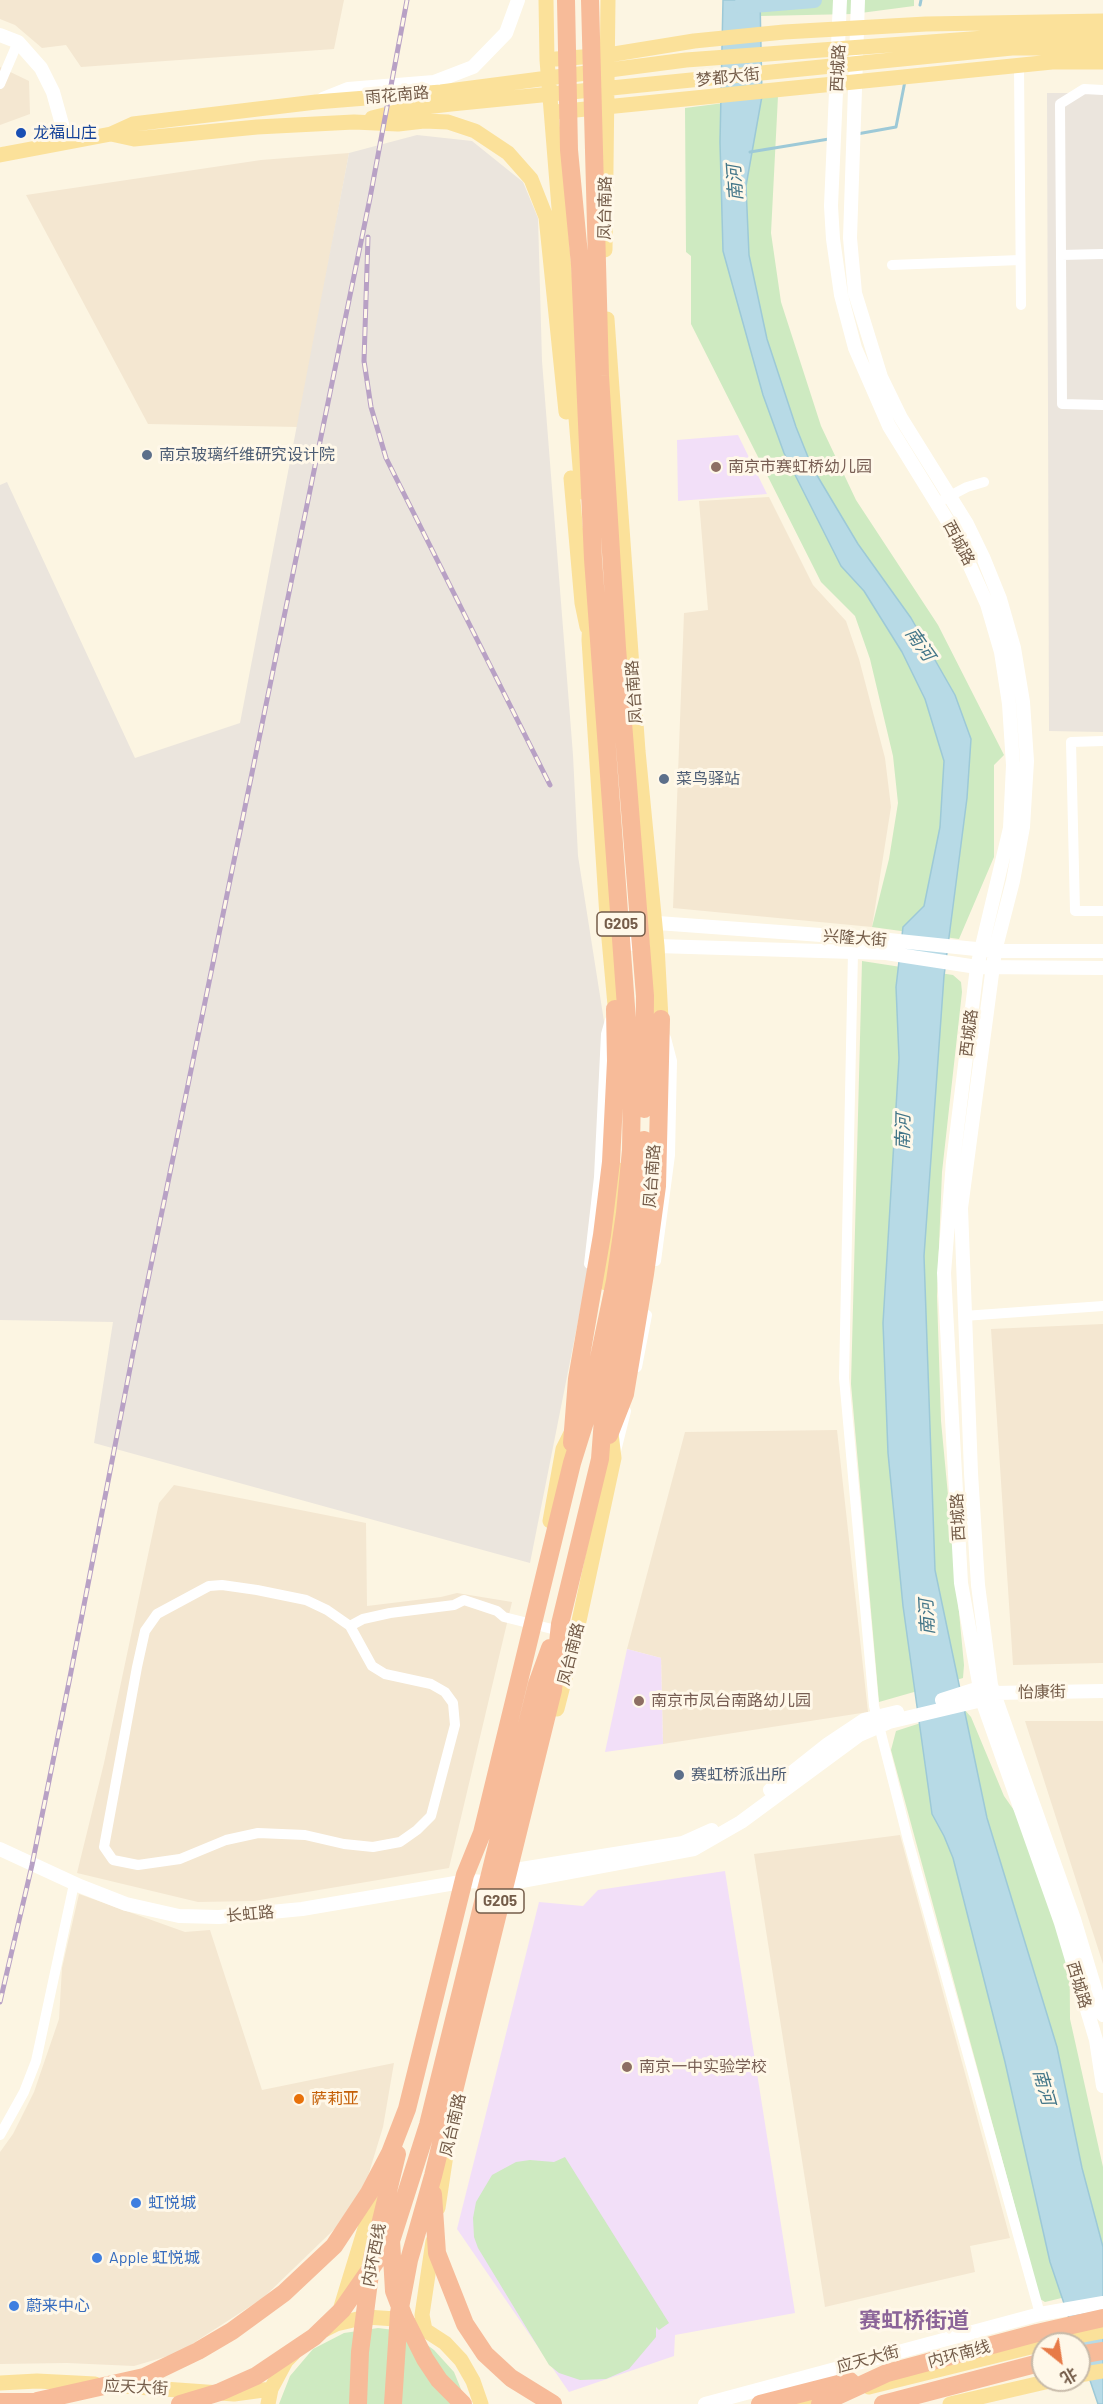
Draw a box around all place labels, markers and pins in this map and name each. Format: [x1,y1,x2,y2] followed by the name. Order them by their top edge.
[33,123,97,143] place label: 龙福山庄
[14,126,28,140] marker: 龙福山庄
[159,445,335,465] place label: 南京玻璃纤维研究设计院
[140,448,154,462] marker: 南京玻璃纤维研究设计院
[728,457,872,477] place label: 南京市赛虹桥幼儿园
[709,460,723,474] marker: 南京市赛虹桥幼儿园
[676,769,740,789] place label: 菜鸟驿站
[657,772,671,786] marker: 菜鸟驿站
[651,1691,811,1711] place label: 南京市凤台南路幼儿园
[632,1694,646,1708] marker: 南京市凤台南路幼儿园
[691,1765,787,1785] place label: 赛虹桥派出所
[672,1768,686,1782] marker: 赛虹桥派出所
[639,2057,767,2077] place label: 南京一中实验学校
[620,2060,634,2074] marker: 南京一中实验学校
[311,2089,359,2109] place label: 萨莉亚
[292,2092,306,2106] marker: 萨莉亚
[148,2193,196,2213] place label: 虹悦城
[129,2196,143,2210] marker: 虹悦城
[109,2248,200,2268] place label: Apple 虹悦城
[90,2251,104,2265] marker: Apple 虹悦城
[26,2296,90,2316] place label: 蔚来中心
[7,2299,21,2313] marker: 蔚来中心

